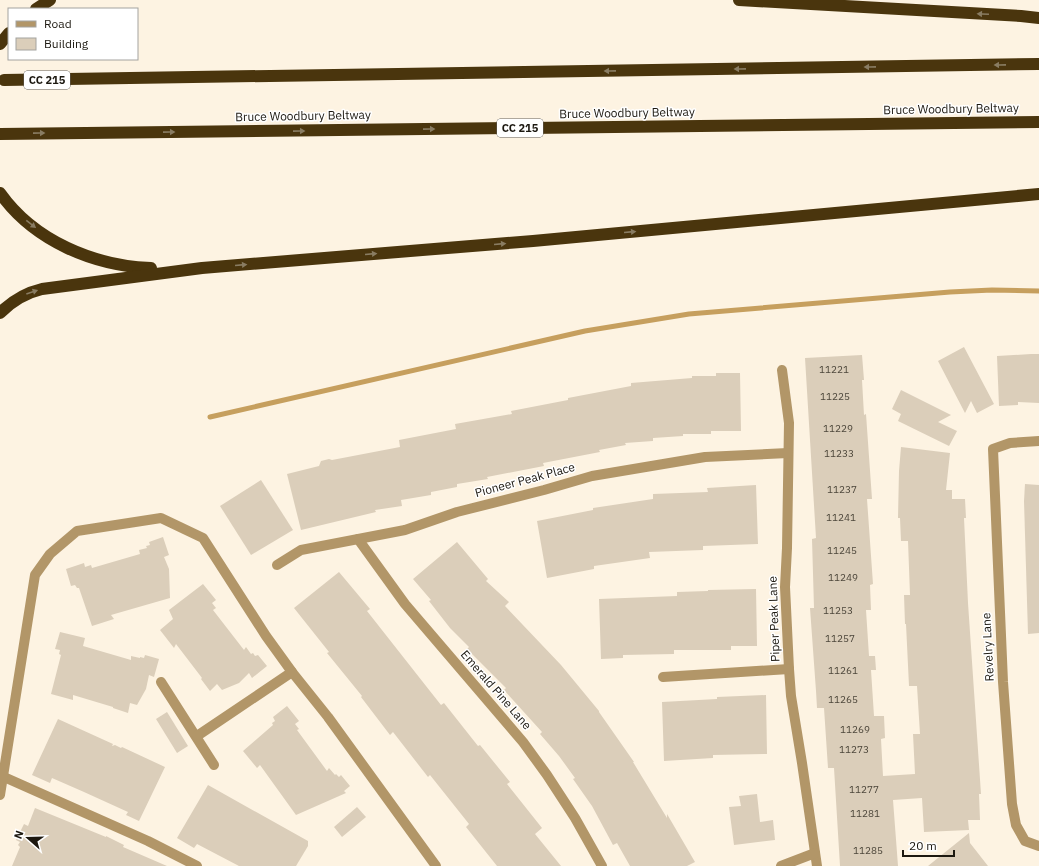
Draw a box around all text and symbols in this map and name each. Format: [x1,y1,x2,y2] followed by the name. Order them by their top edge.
[8,8,138,60] legend
[976,10,989,17] one-way arrow
[44,16,72,31] text: Road
[44,36,89,51] text: Building
[993,62,1006,68] one-way arrow
[863,64,876,70] one-way arrow
[733,66,746,72] one-way arrow
[603,68,616,74] one-way arrow
[24,71,70,89] road number: CC 215
[883,100,1019,117] street label: Bruce Woodbury Beltway
[559,104,695,121] street label: Bruce Woodbury Beltway
[235,107,371,124] street label: Bruce Woodbury Beltway
[497,119,543,137] road number: CC 215
[423,126,436,132] one-way arrow
[293,127,305,134] one-way arrow
[163,129,176,135] one-way arrow
[33,130,46,136] one-way arrow
[25,220,36,229] one-way arrow
[624,229,636,235] one-way arrow
[494,240,506,247] one-way arrow
[365,251,377,258] one-way arrow
[235,261,247,268] one-way arrow
[27,288,39,294] one-way arrow
[819,363,849,376] house number: 11221
[820,390,850,403] house number: 11225
[823,422,853,435] house number: 11229
[824,447,854,460] house number: 11233
[473,459,577,500] street label: Pioneer Peak Place
[827,483,857,496] house number: 11237
[826,511,856,524] house number: 11241
[827,544,857,557] house number: 11245
[828,571,858,584] house number: 11249
[764,575,782,662] street label: Piper Peak Lane
[823,604,853,617] house number: 11253
[978,612,997,682] street label: Revelry Lane
[825,632,855,645] house number: 11257
[458,647,535,733] street label: Emerald Pine Lane
[828,664,858,677] house number: 11261
[828,693,858,706] house number: 11265
[840,723,870,736] house number: 11269
[839,743,869,756] house number: 11273
[849,783,879,796] house number: 11277
[850,807,880,820] house number: 11281
[8,818,48,858] north arrow
[11,828,27,841] text: N
[903,832,954,858] scale bar
[909,838,937,853] text: 20 m
[853,844,883,857] house number: 11285

